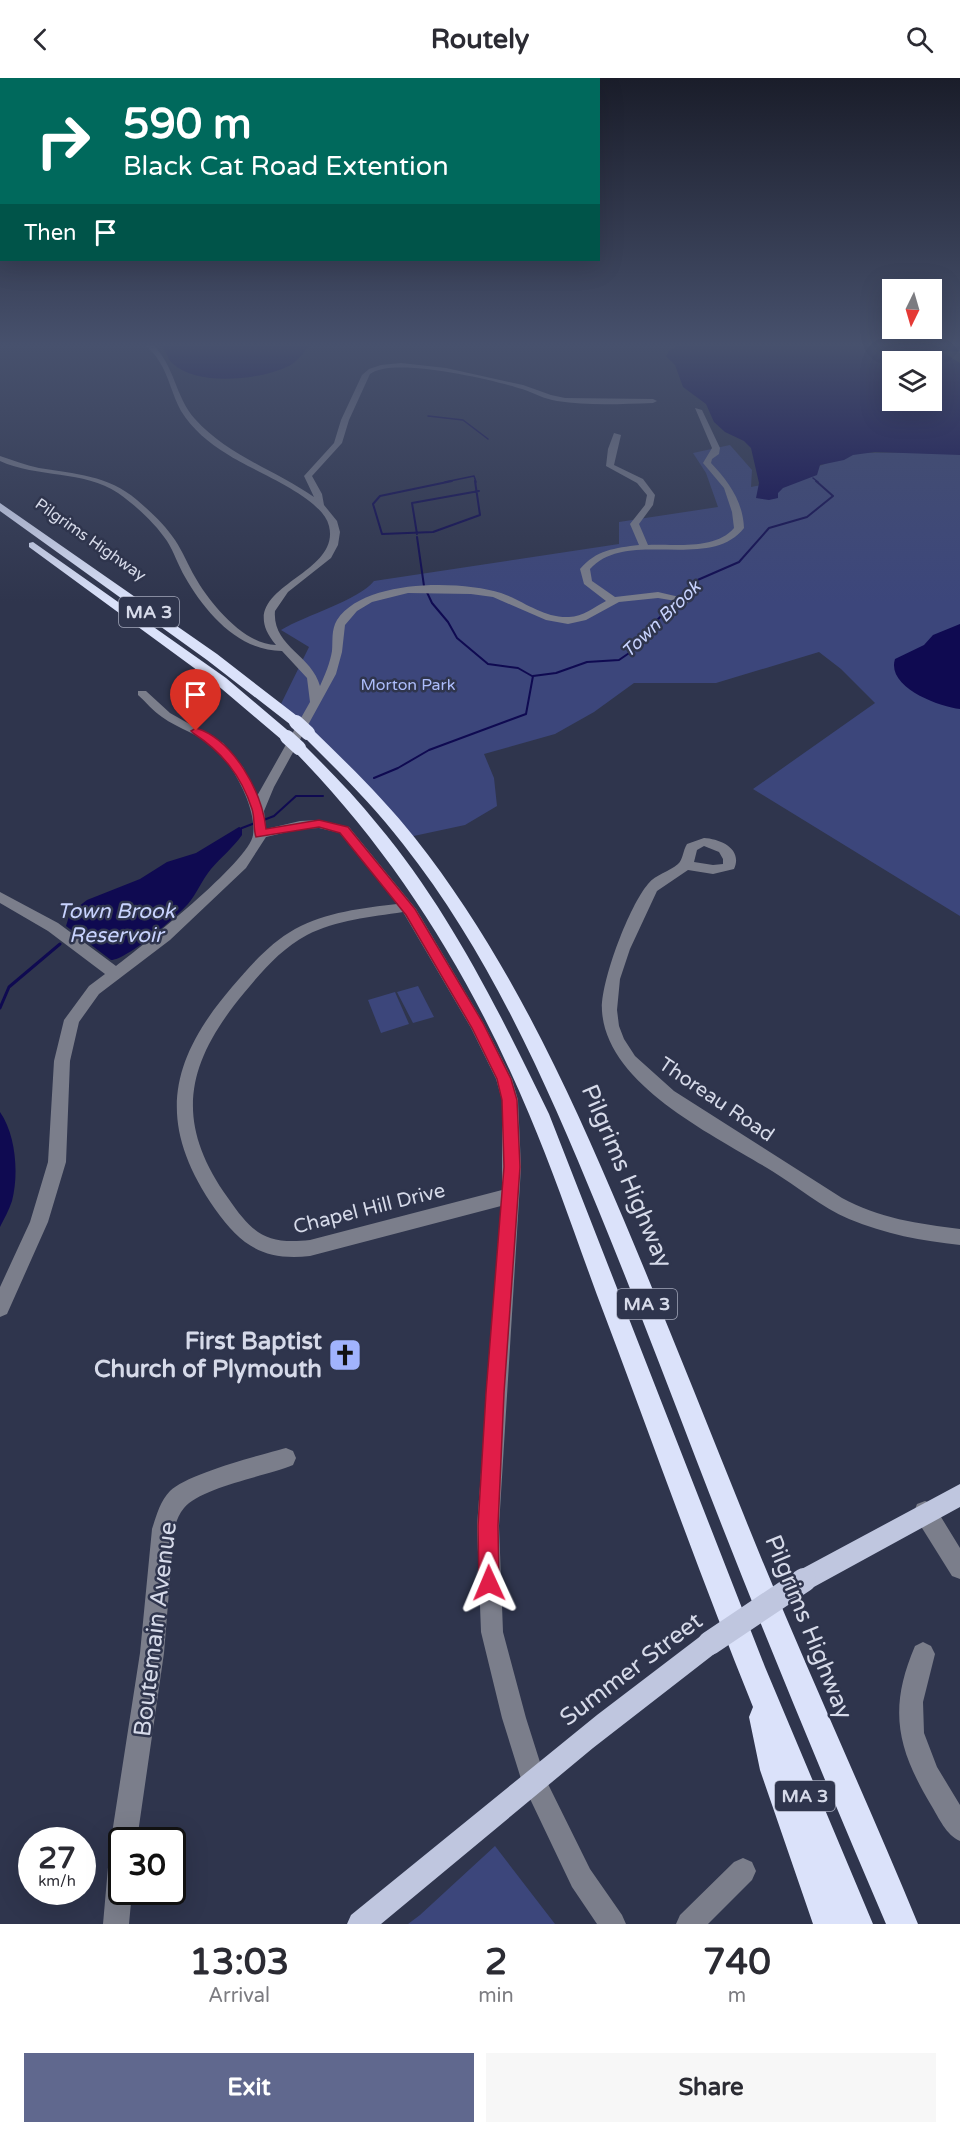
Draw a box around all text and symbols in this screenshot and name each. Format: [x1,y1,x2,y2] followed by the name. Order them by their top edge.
[24,23,57,56] icon: back
[431,23,529,56] text: Routely
[903,23,936,56] icon: search
[123,99,252,150] text: 590 m
[24,102,102,180] icon: right
[123,150,449,183] text: Black Cat Road Extention
[89,216,122,249] icon: arrive
[24,220,77,246] text: Then
[882,279,942,339] north arrow
[882,279,942,411] map controls
[882,351,942,411] button: layers
[31,494,150,586] street label: Pilgrims Highway
[617,575,706,662] water label: Town Brook
[119,597,179,627] road number: MA 3
[170,669,221,731] pin
[361,675,456,695] park label: Morton Park
[179,678,212,711] icon: arrive
[57,899,177,948] water label: Town Brook Reservoir
[654,1052,779,1147] street label: Thoreau Road
[575,1080,678,1272] street label: Pilgrims Highway
[291,1178,448,1239] street label: Chapel Hill Drive
[617,1289,677,1319] road number: MA 3
[94,1327,323,1384] place label: First Baptist Church of Plymouth
[327,1337,363,1373] church icon: First Baptist Church of Plymouth
[128,1520,183,1738] street label: Boutemain Avenue
[758,1531,859,1724] street label: Pilgrims Highway
[457,1551,521,1615] position arrow
[554,1606,708,1732] street label: Summer Street
[775,1781,835,1811] road number: MA 3
[108,1827,186,1905] speed limit sign: 30
[38,1840,76,1877] text: 27
[38,1872,76,1890] text: km/h
[189,1941,289,1984] text: 13:03
[485,1941,507,1984] text: 2
[703,1941,771,1984] text: 740
[208,1984,270,2008] text: Arrival
[478,1984,514,2008] text: min
[728,1984,746,2008] text: m
[24,2053,474,2122] button: Exit
[486,2053,936,2122] button: Share

